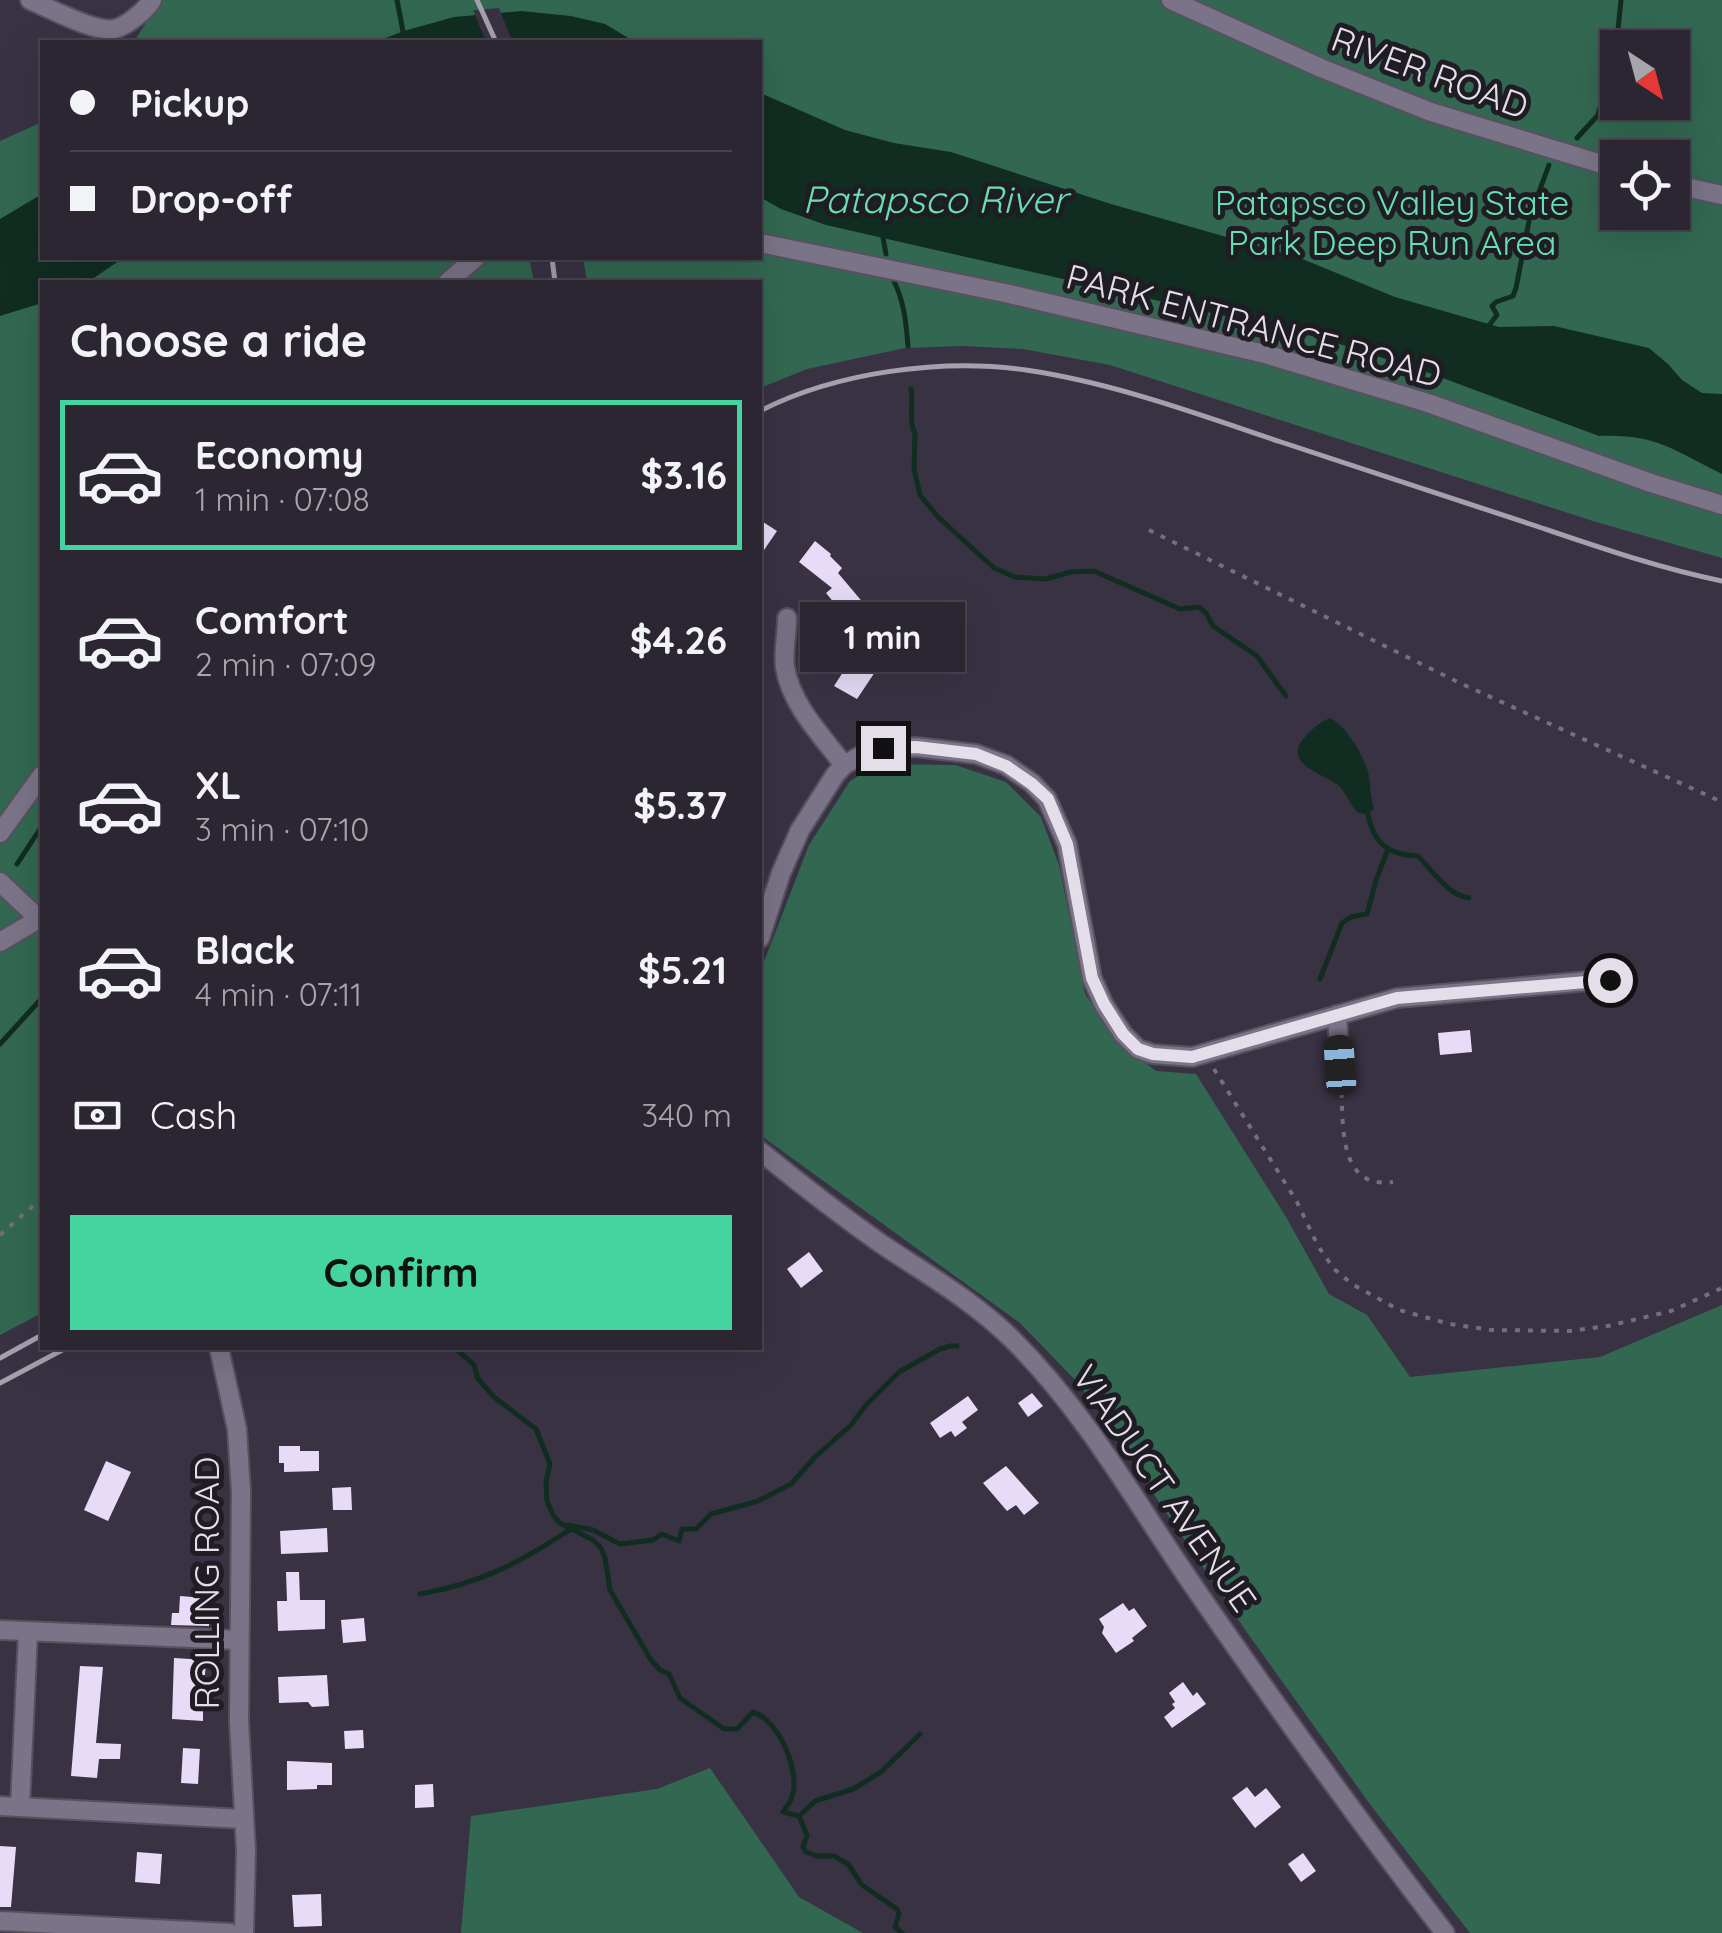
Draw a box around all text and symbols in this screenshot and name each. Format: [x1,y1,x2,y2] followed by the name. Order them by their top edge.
[1326,16,1534,128] street label: RIVER ROAD
[1600,30,1690,120] north arrow
[1600,30,1690,230] map controls
[130,79,249,127] text: Pickup
[1600,140,1690,230] button: locate
[130,175,292,223] text: Drop-off
[803,175,1072,223] water label: Patapsco River
[1215,180,1569,264] park label: Patapsco Valley State Park Deep Run Area
[1062,254,1446,396] street label: PARK ENTRANCE ROAD
[70,312,367,368] text: Choose a ride
[75,430,165,520] icon: car
[195,431,364,479] text: Economy
[641,451,727,499] text: $3.16
[195,479,370,519] text: 1 min · 07:08
[75,595,165,685] icon: car
[195,596,349,644] text: Comfort
[800,603,966,673] callout: 1 min
[630,616,727,664] text: $4.26
[844,617,921,657] text: 1 min
[195,644,376,684] text: 2 min · 07:09
[861,726,906,771] route end
[75,760,165,850] icon: car
[195,761,241,809] text: XL
[633,781,727,829] text: $5.37
[195,809,369,849] text: 3 min · 07:10
[75,925,165,1015] icon: car
[195,926,295,974] text: Black
[638,946,727,994] text: $5.21
[1588,958,1633,1003] route start
[195,974,362,1014] text: 4 min · 07:11
[1323,1034,1357,1096] car
[70,1088,125,1143] icon: cash
[150,1091,237,1139] text: Cash
[641,1095,732,1135] text: 340 m
[70,1215,732,1330] button: Confirm
[1063,1356,1267,1620] street label: VIADUCT AVENUE
[184,1457,228,1709] street label: ROLLING ROAD

